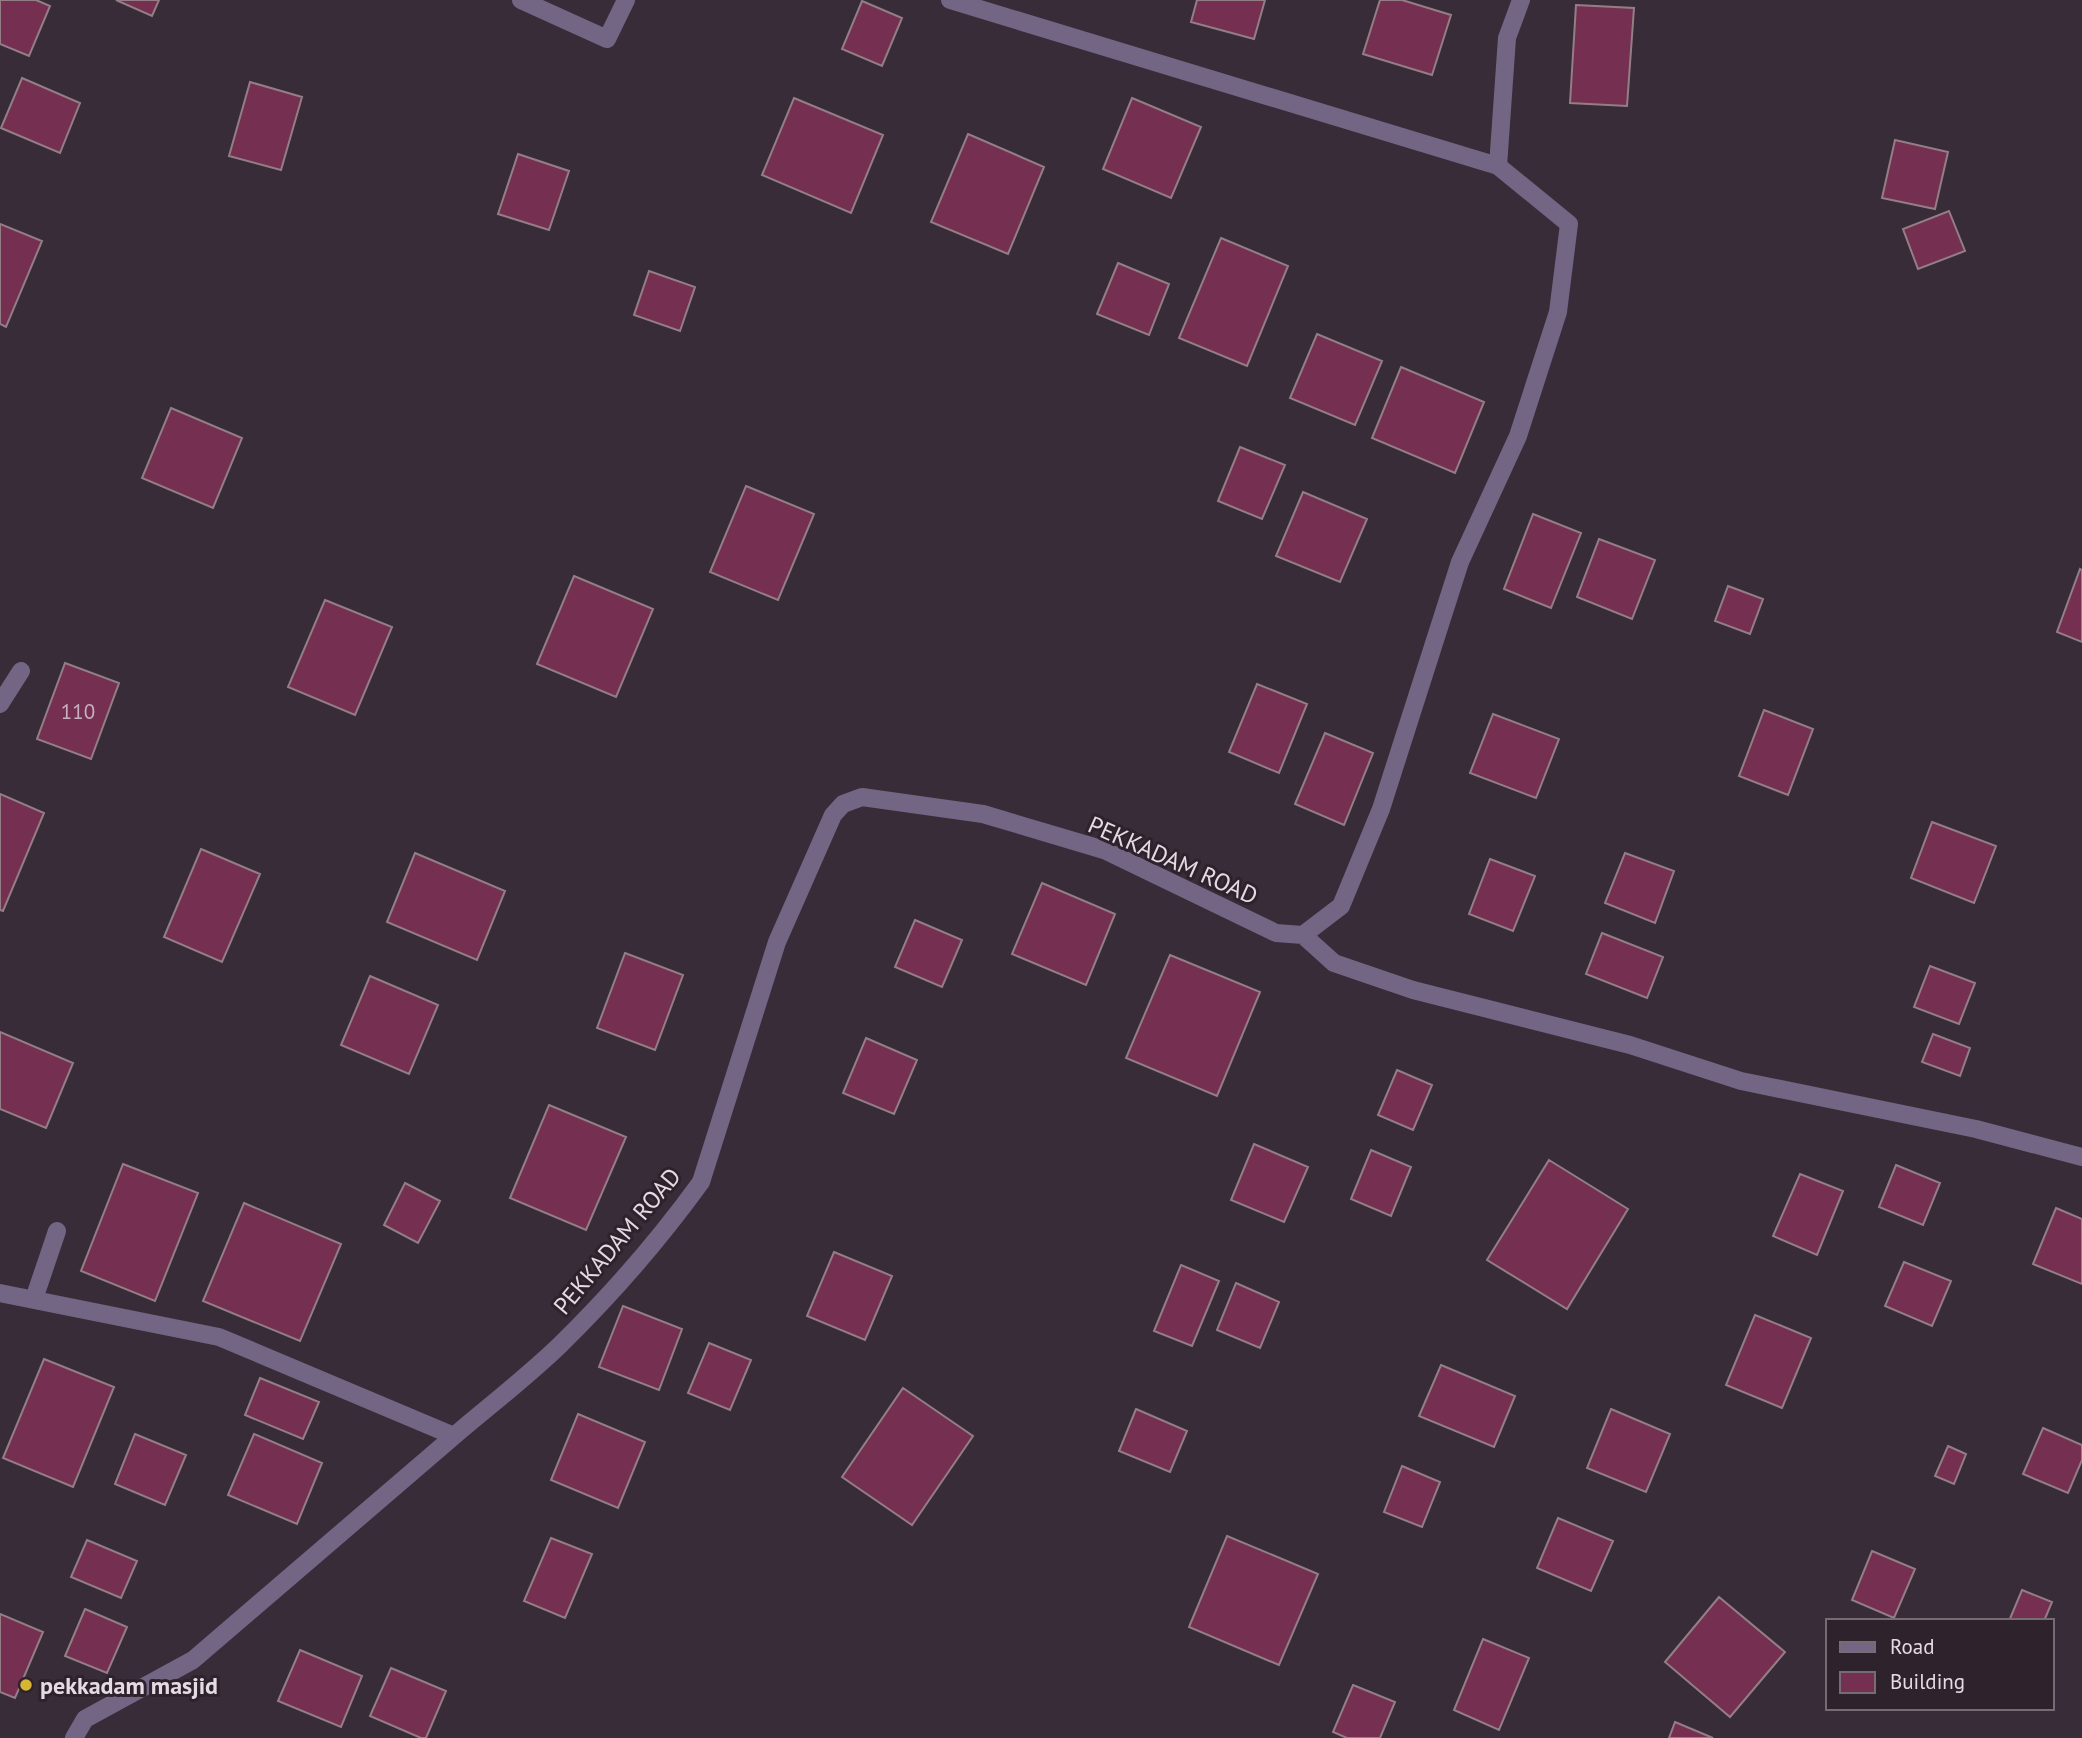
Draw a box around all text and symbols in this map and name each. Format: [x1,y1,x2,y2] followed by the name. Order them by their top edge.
[61,698,95,725] house number: 110
[1083,809,1263,911] street label: PEKKADAM ROAD
[547,1161,687,1321] street label: PEKKADAM ROAD
[1826,1619,2054,1710] legend
[1890,1633,1934,1660] text: Road
[1890,1668,1965,1695] text: Building
[40,1670,218,1701] place label: pekkadam masjid
[18,1677,34,1693] marker: pekkadam masjid

